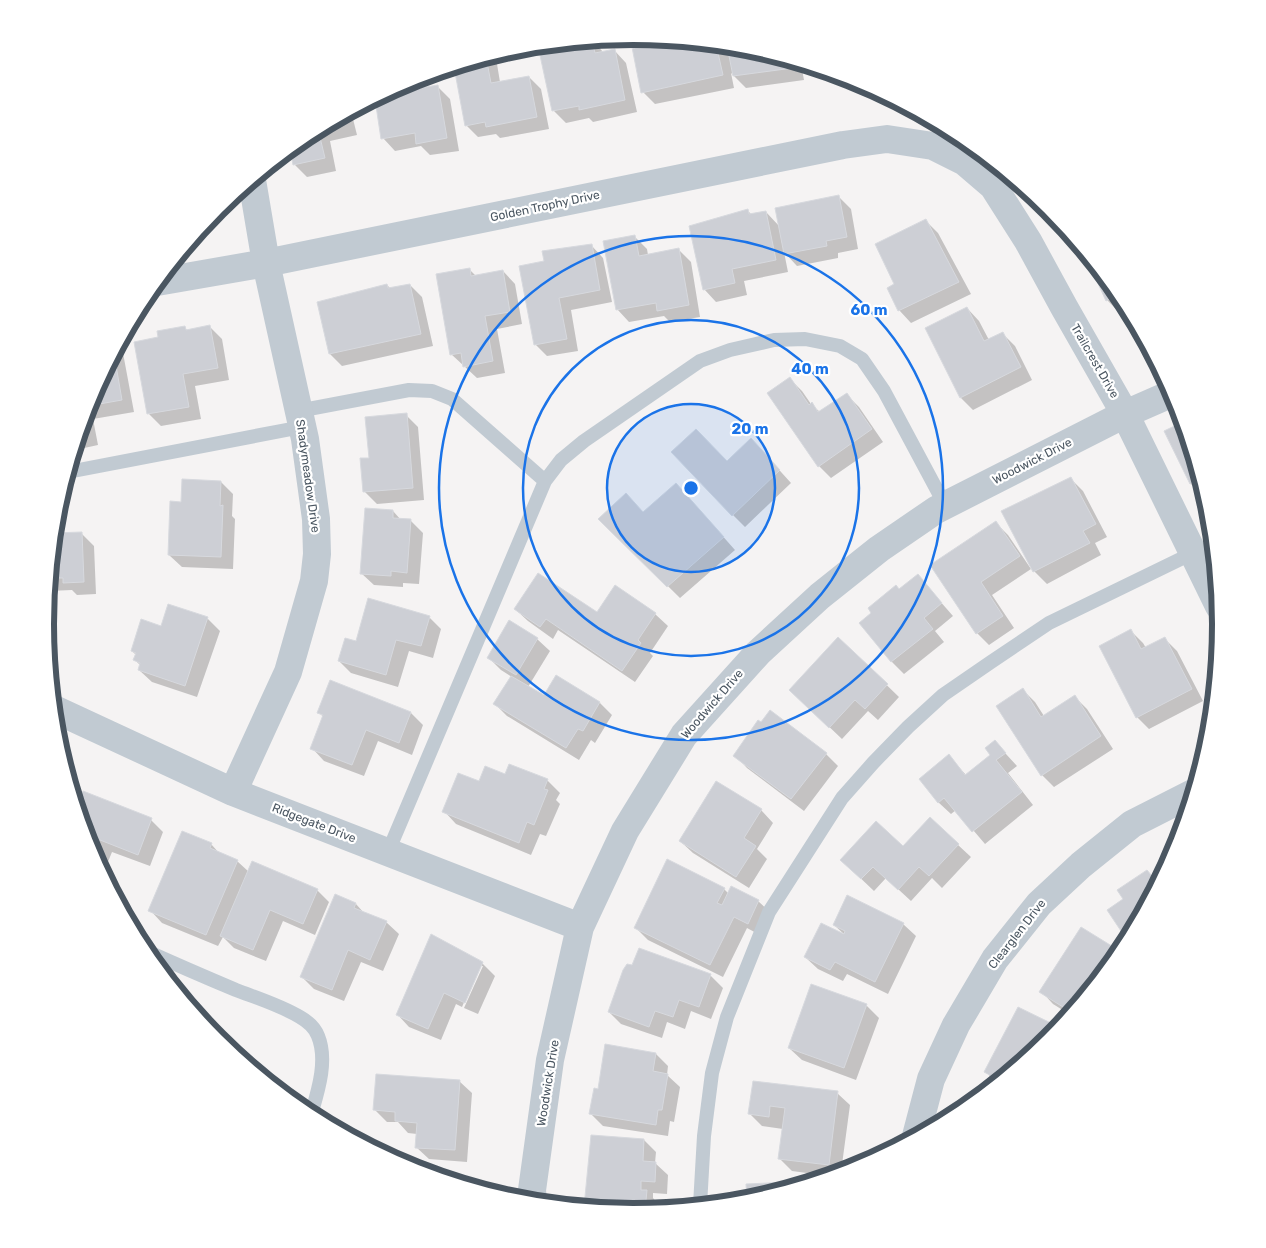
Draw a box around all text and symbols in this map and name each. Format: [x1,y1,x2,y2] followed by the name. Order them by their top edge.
[489,188,601,224] street label: Golden Trophy Drive
[851,301,887,319] text: 60 m
[1068,321,1122,401] street label: Trailcrest Drive
[791,360,829,378] text: 40 m
[293,418,323,534] street label: Shadymeadow Drive
[732,420,768,438] text: 20 m
[990,435,1074,487] street label: Woodwick Drive
[682,479,700,497] centre of rings
[678,666,746,742] street label: Woodwick Drive
[270,801,358,846] street label: Ridgegate Drive
[985,896,1049,972] street label: Clearglen Drive
[534,1039,562,1127] street label: Woodwick Drive

